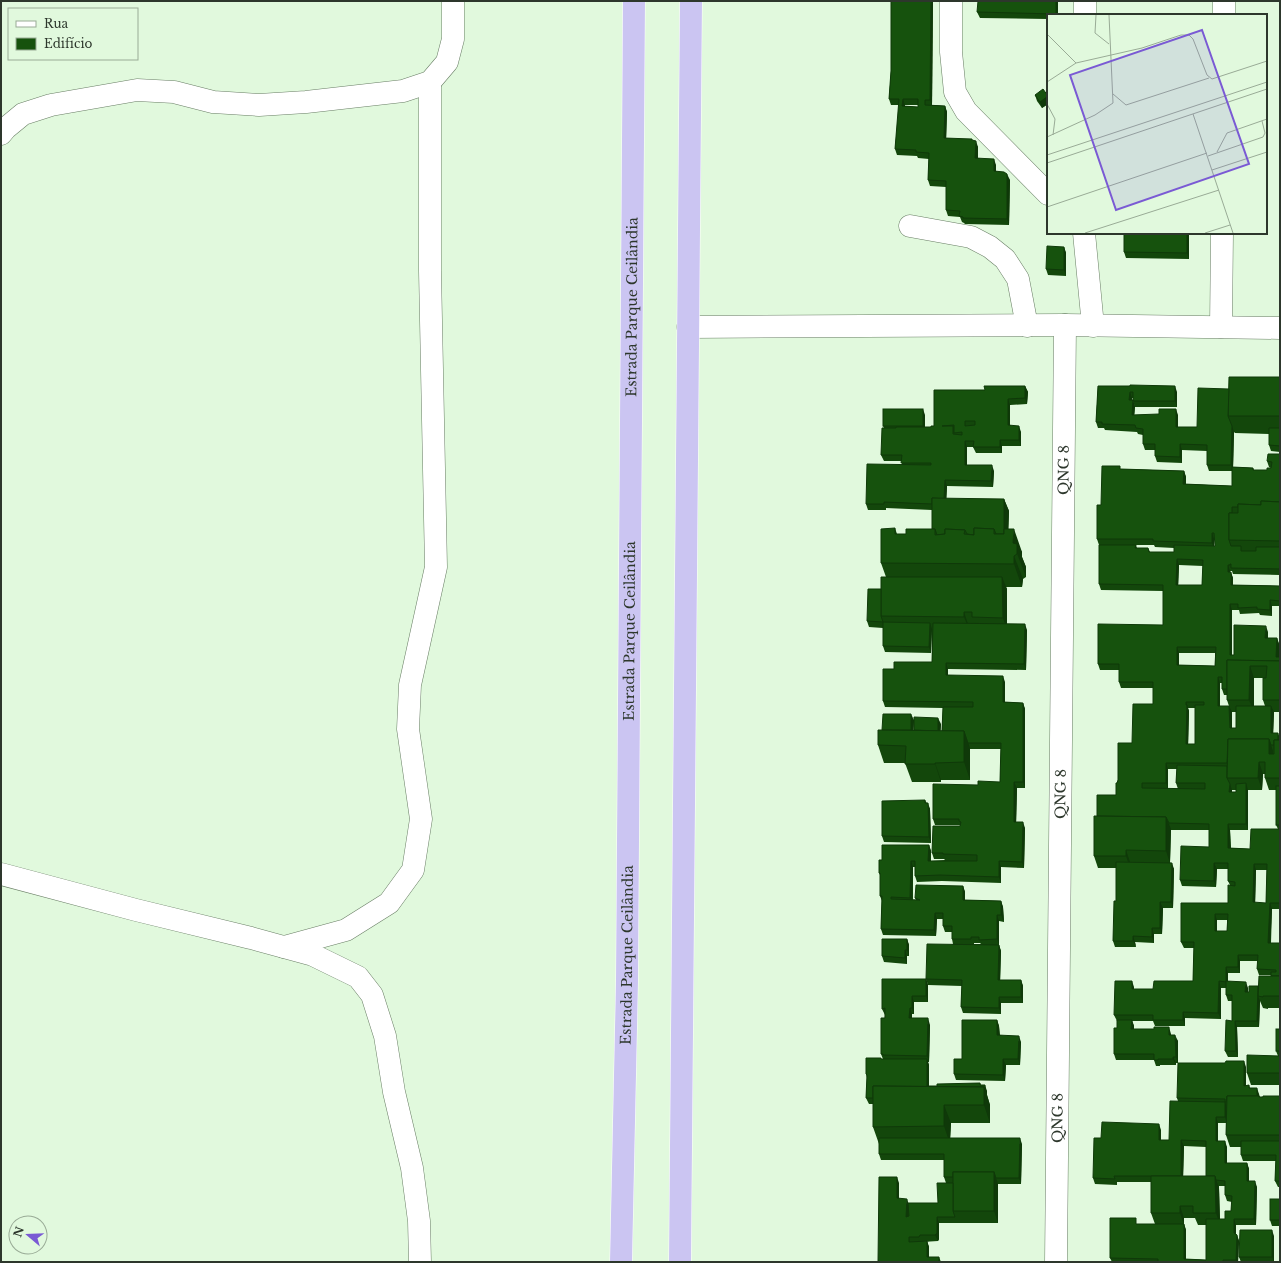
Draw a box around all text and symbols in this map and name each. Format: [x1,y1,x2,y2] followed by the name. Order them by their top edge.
[8,8,138,60] legend
[1047,14,1267,234] inset map
[44,16,68,31] text: Rua
[44,36,92,51] text: Edifício
[622,217,641,397] street label: Estrada Parque Ceilândia
[1054,445,1073,495] street label: QNG 8
[620,541,639,721] street label: Estrada Parque Ceilândia
[1051,769,1070,819] street label: QNG 8
[617,865,637,1045] street label: Estrada Parque Ceilândia
[1048,1093,1067,1143] street label: QNG 8
[8,1215,48,1255] north arrow
[10,1224,27,1239] text: N

